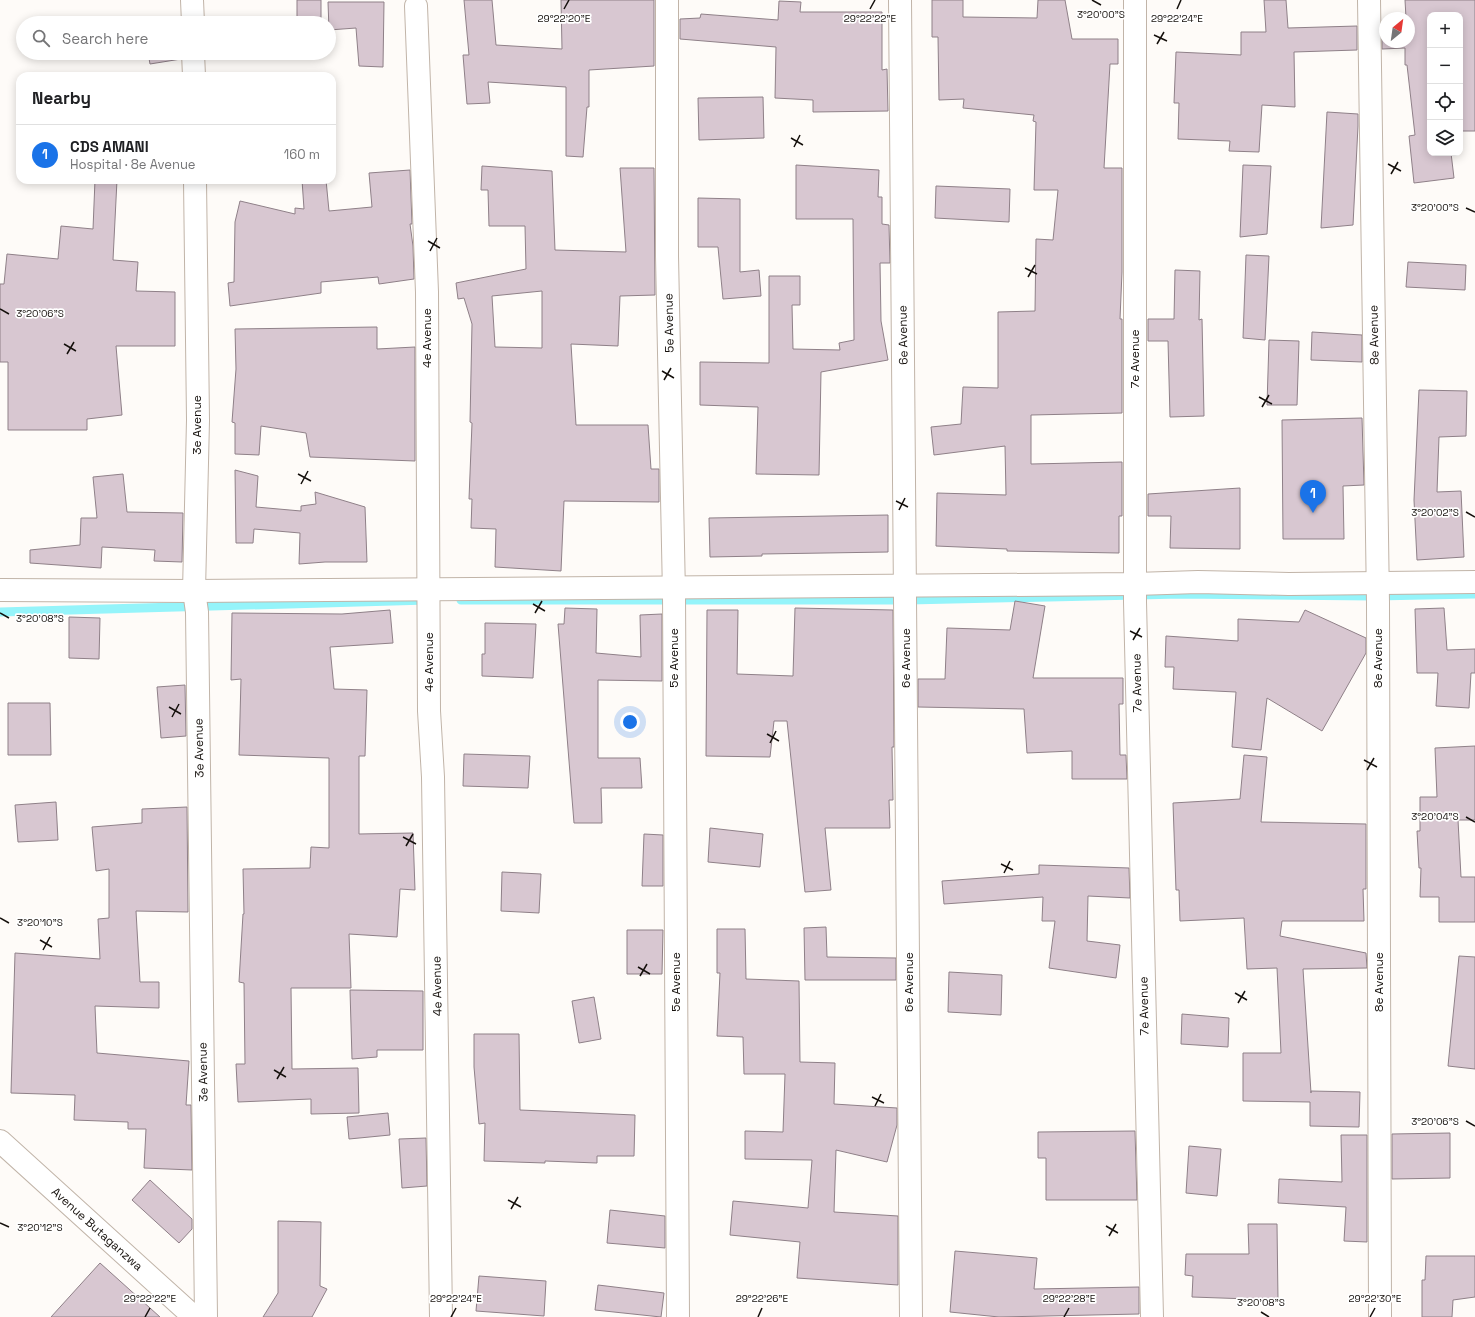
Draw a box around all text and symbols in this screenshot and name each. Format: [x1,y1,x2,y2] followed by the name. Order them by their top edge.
[1077,8,1125,21] text: 3°20'00"S
[538,12,591,25] text: 29°22'20"E
[844,12,897,25] text: 29°22'22"E
[1151,12,1203,25] text: 29°22'24"E
[1379,12,1415,48] north arrow
[1427,12,1463,156] map controls
[1427,12,1463,48] button: +
[16,16,336,60] search box
[30,27,52,49] icon: search
[62,29,148,48] text: Search here
[1427,48,1463,84] button: −
[1427,84,1463,120] button: locate
[32,87,91,109] text: Nearby
[1427,120,1463,156] button: layers
[70,137,149,156] text: CDS AMANI
[42,146,48,163] text: 1
[284,146,320,163] text: 160 m
[70,156,196,173] text: Hospital · 8e Avenue
[1411,201,1459,214] text: 3°20'00"S
[660,293,678,353] street label: 5e Avenue
[894,305,912,365] street label: 6e Avenue
[1365,305,1383,365] street label: 8e Avenue
[16,307,64,320] text: 3°20'06"S
[419,308,435,368] street label: 4e Avenue
[1127,329,1143,389] street label: 7e Avenue
[189,395,205,455] street label: 3e Avenue
[1300,480,1326,513] pin: 1
[1411,506,1459,519] text: 3°20'02"S
[16,612,64,625] text: 3°20'08"S
[666,628,682,688] street label: 5e Avenue
[898,628,914,688] street label: 6e Avenue
[1370,628,1386,688] street label: 8e Avenue
[421,632,437,692] street label: 4e Avenue
[1128,653,1146,713] street label: 7e Avenue
[620,712,640,732] your location
[190,718,208,778] street label: 3e Avenue
[1411,810,1459,823] text: 3°20'04"S
[17,916,63,929] text: 3°20'10"S
[668,952,684,1012] street label: 5e Avenue
[901,952,917,1012] street label: 6e Avenue
[1371,952,1387,1012] street label: 8e Avenue
[428,956,446,1016] street label: 4e Avenue
[1135,976,1153,1036] street label: 7e Avenue
[194,1042,212,1102] street label: 3e Avenue
[1411,1115,1459,1128] text: 3°20'06"S
[48,1184,146,1274] street label: Avenue Butaganzwa
[17,1221,63,1234] text: 3°20'12"S
[124,1292,177,1305] text: 29°22'22"E
[430,1292,482,1305] text: 29°22'24"E
[736,1292,789,1305] text: 29°22'26"E
[1043,1292,1096,1305] text: 29°22'28"E
[1349,1292,1402,1305] text: 29°22'30"E
[1237,1296,1285,1309] text: 3°20'08"S

